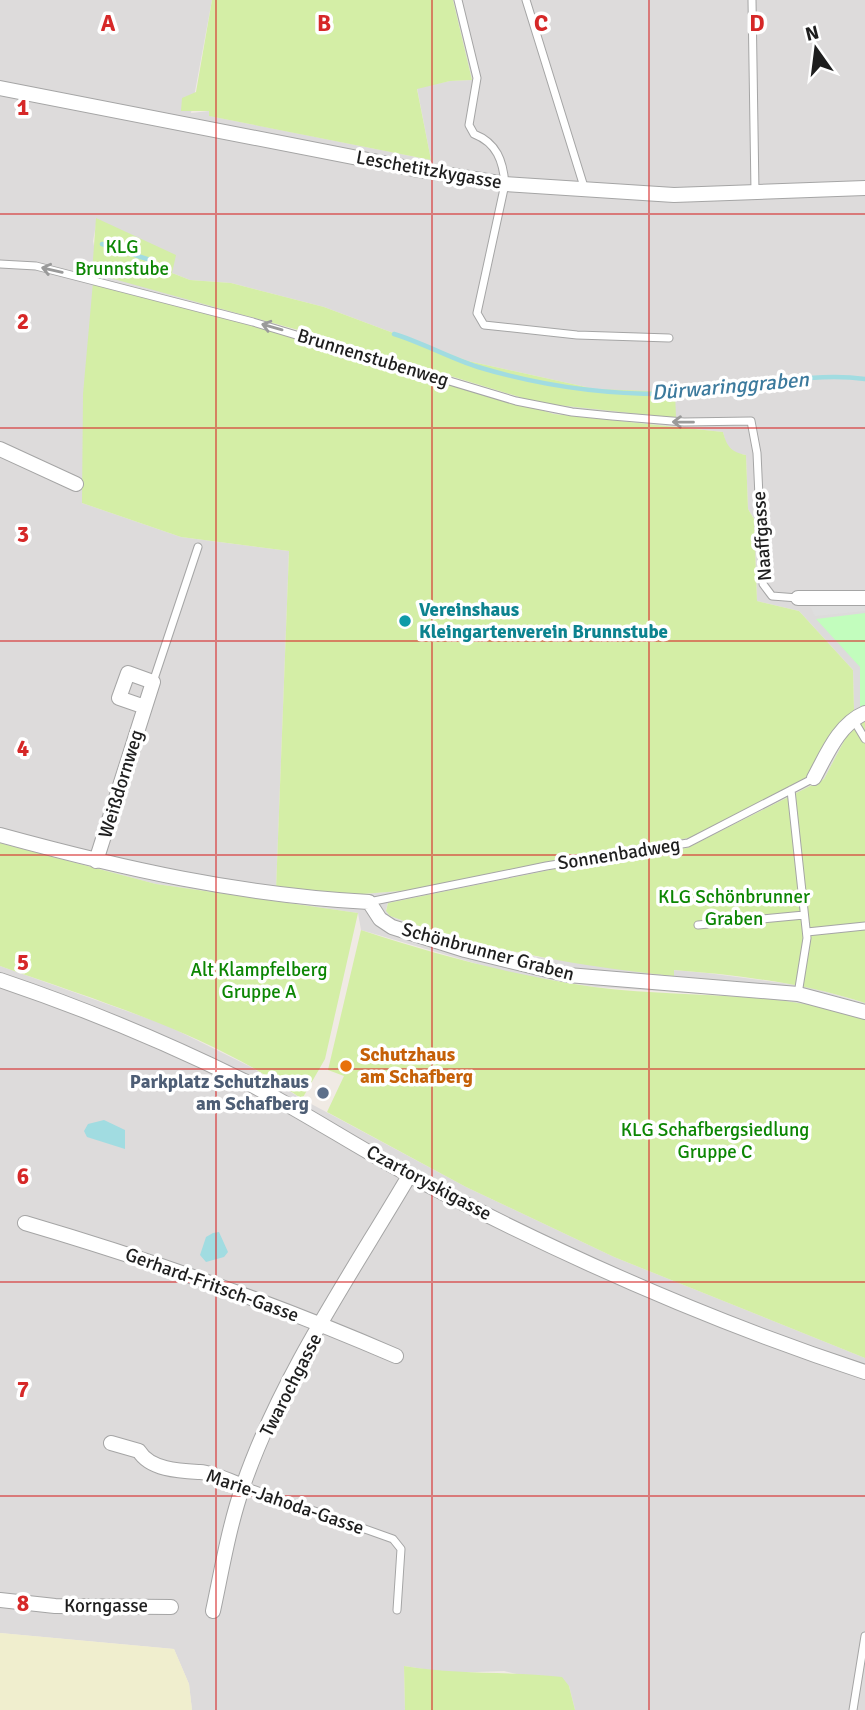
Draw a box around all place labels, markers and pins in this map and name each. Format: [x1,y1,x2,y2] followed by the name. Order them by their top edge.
[419,598,668,644] place label: Vereinshaus Kleingartenverein Brunnstube
[397,613,413,629] marker: Vereinshaus Kleingartenverein Brunnstube
[360,1043,473,1089] place label: Schutzhaus am Schafberg
[338,1058,354,1074] marker: Schutzhaus am Schafberg
[130,1070,309,1116] place label: Parkplatz Schutzhaus am Schafberg
[315,1085,331,1101] marker: Parkplatz Schutzhaus am Schafberg

